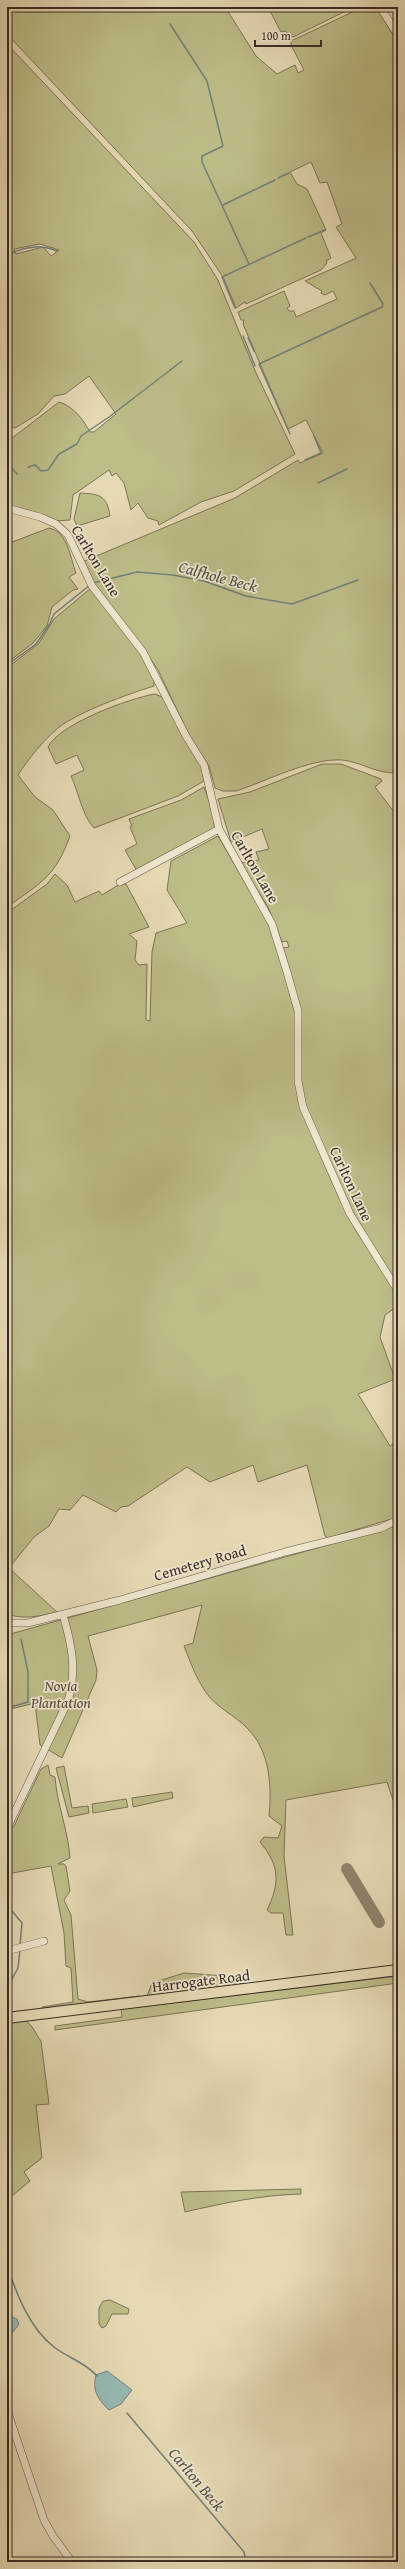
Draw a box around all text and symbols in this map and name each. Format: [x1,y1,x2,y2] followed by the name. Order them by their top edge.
[255,22,321,48] scale bar
[261,27,291,44] text: 100 m
[67,521,126,601] street label: Carlton Lane
[176,554,261,598] water label: Calfhole Beck
[226,827,285,907] street label: Carlton Lane
[325,1143,378,1225] street label: Carlton Lane
[151,1539,248,1586] street label: Cemetery Road
[30,1675,91,1713] park label: Novia Plantation
[151,1964,251,1997] street label: Harrogate Road
[163,2442,231,2517] water label: Carlton Beck

